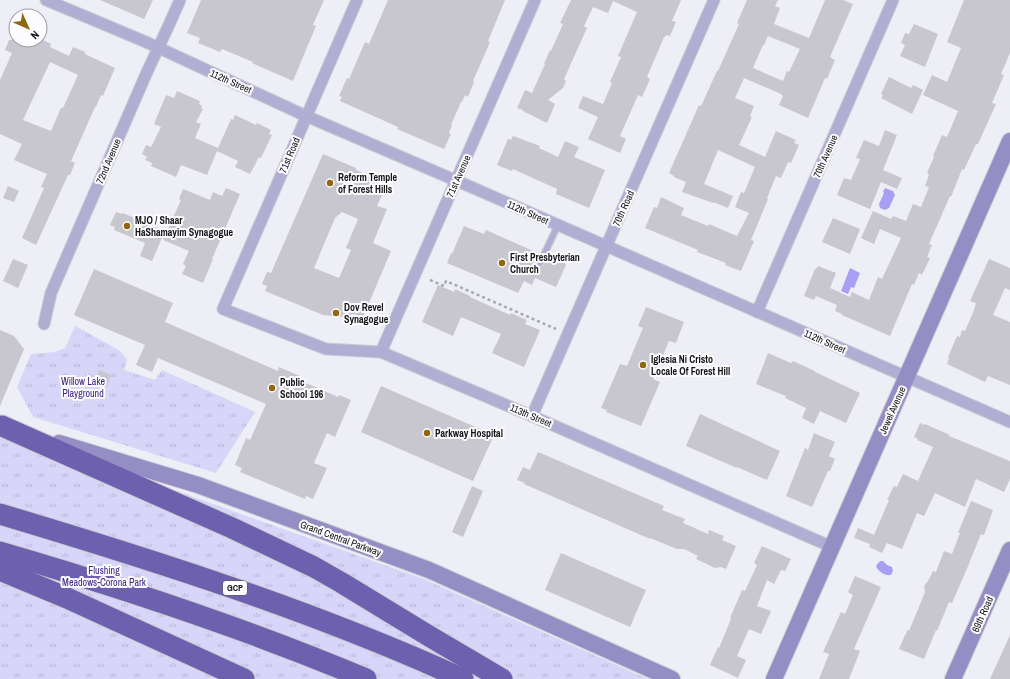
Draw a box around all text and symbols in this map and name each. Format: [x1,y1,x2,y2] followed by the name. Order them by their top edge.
[8,8,48,48] north arrow
[28,28,42,42] text: N
[208,67,254,97] street label: 112th Street
[810,132,841,180] street label: 70th Avenue
[276,135,303,175] street label: 71st Road
[93,136,124,186] street label: 72nd Avenue
[443,153,474,199] street label: 71st Avenue
[338,171,398,196] place label: Reform Temple of Forest Hills
[325,178,335,188] marker: Reform Temple of Forest Hills
[610,188,637,228] street label: 70th Road
[505,198,551,228] street label: 112th Street
[135,214,233,239] place label: MJO / Shaar HaShamayim Synagogue
[122,221,132,231] marker: MJO / Shaar HaShamayim Synagogue
[510,251,580,276] place label: First Presbyterian Church
[497,258,507,268] marker: First Presbyterian Church
[344,301,389,326] place label: Dov Revel Synagogue
[331,308,341,318] marker: Dov Revel Synagogue
[802,327,848,357] street label: 112th Street
[651,353,730,378] place label: Iglesia Ni Cristo Locale Of Forest Hill
[638,360,648,370] marker: Iglesia Ni Cristo Locale Of Forest Hill
[61,375,106,400] park label: Willow Lake Playground
[280,376,324,401] place label: Public School 196
[267,383,277,393] marker: Public School 196
[876,384,909,436] street label: Jewel Avenue
[508,401,554,430] street label: 113th Street
[435,427,503,440] place label: Parkway Hospital
[422,428,432,438] marker: Parkway Hospital
[299,518,384,559] street label: Grand Central Parkway
[62,564,147,589] park label: Flushing Meadows-Corona Park
[223,581,247,595] road number: GCP
[969,594,996,634] street label: 69th Road

